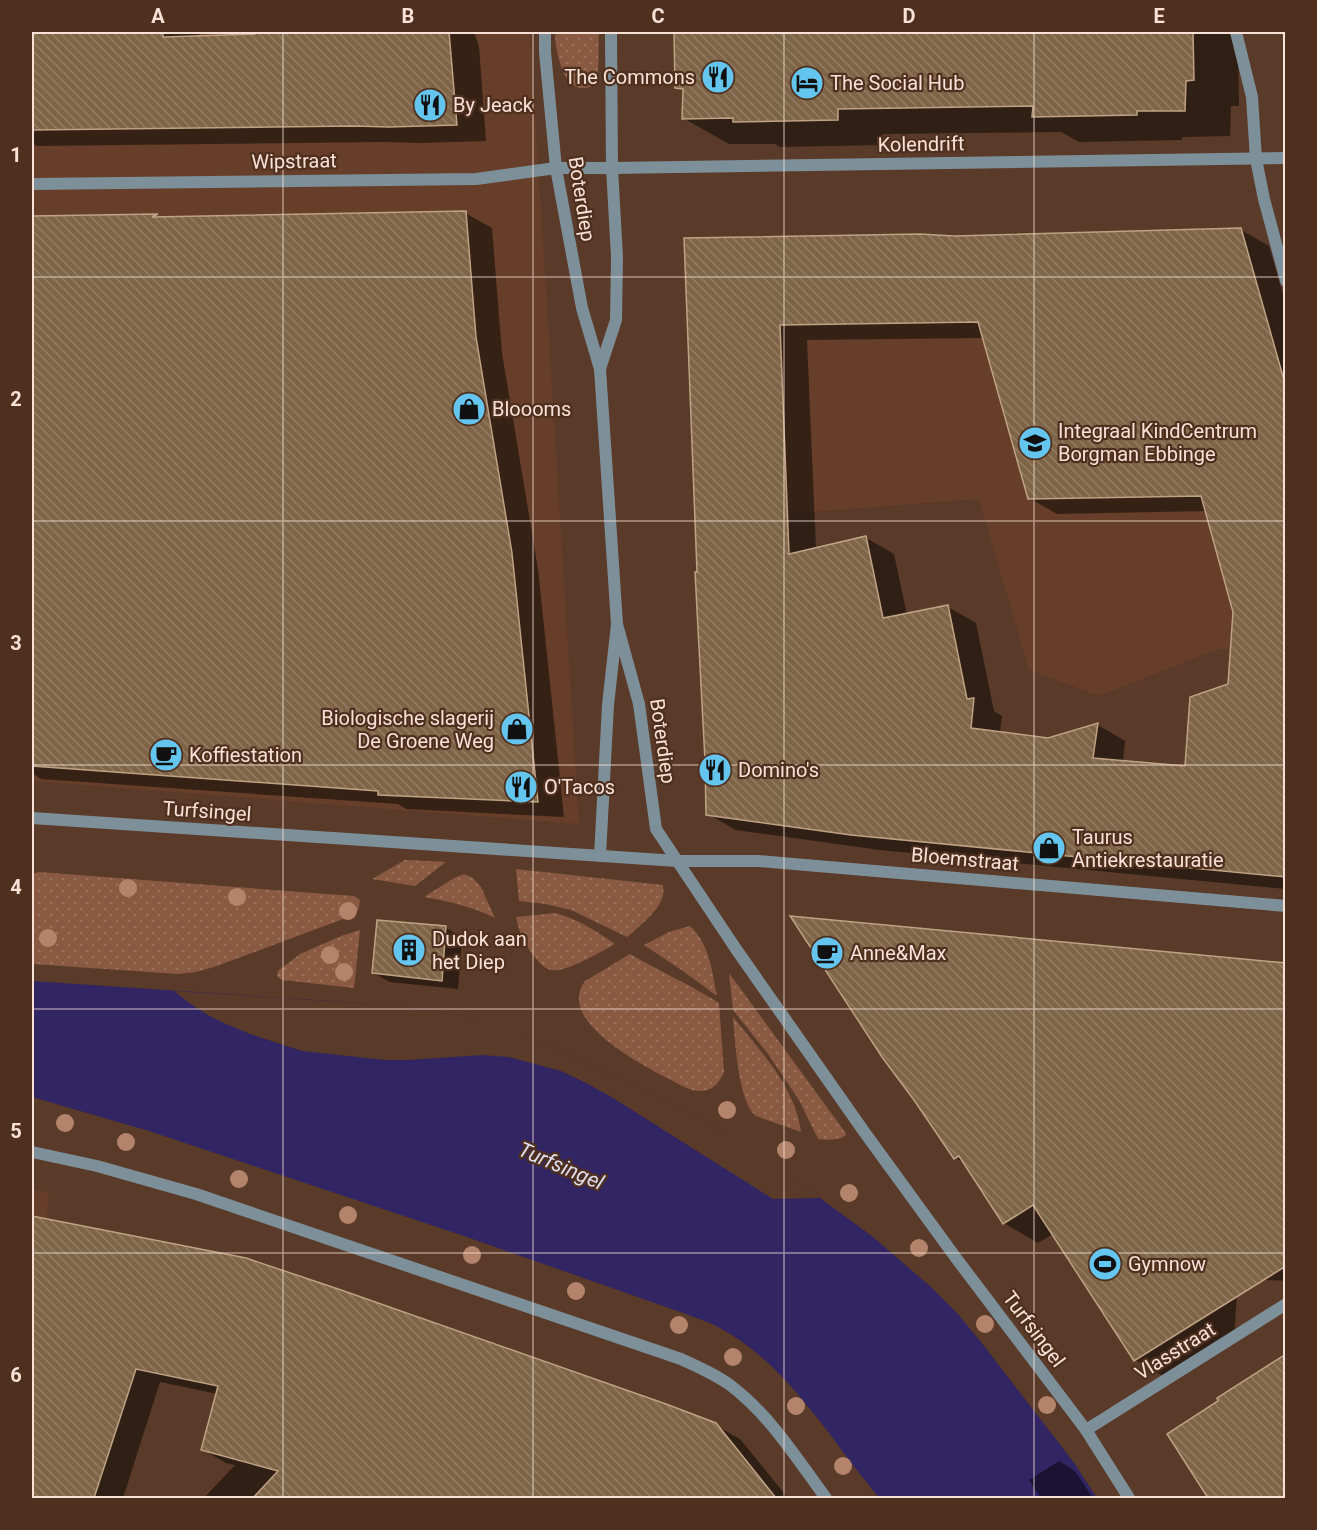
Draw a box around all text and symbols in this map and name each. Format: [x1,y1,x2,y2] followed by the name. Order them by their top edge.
[151,4,165,28] text: A
[402,4,414,28] text: B
[651,4,665,28] text: C
[903,4,916,28] text: D
[1153,4,1165,28] text: E
[700,59,736,95] restaurant icon: The Commons
[564,65,695,89] place label: The Commons
[789,65,825,101] hotel icon: The Social Hub
[830,71,964,95] place label: The Social Hub
[412,87,448,123] restaurant icon: By Jeack
[453,93,534,117] place label: By Jeack
[877,131,965,157] street label: Kolendrift
[10,143,22,167] text: 1
[251,148,337,174] street label: Wipstraat
[563,155,601,243] street label: Boterdiep
[10,387,22,411] text: 2
[451,391,487,427] shop icon: Bloooms
[492,397,571,421] place label: Bloooms
[1058,419,1257,466] place label: Integraal KindCentrum Borgman Ebbinge
[1017,425,1053,461] school or university icon: Integraal KindCentrum Borgman Ebbinge
[10,631,22,655] text: 3
[645,697,681,785] street label: Boterdiep
[321,706,494,753] place label: Biologische slagerij De Groene Weg
[499,711,535,747] shop icon: Biologische slagerij De Groene Weg
[148,737,184,773] cafe icon: Koffiestation
[189,743,302,767] place label: Koffiestation
[697,752,733,788] restaurant icon: Domino's
[738,758,819,782] place label: Domino's
[503,769,539,805] restaurant icon: O'Tacos
[544,775,615,799] place label: O'Tacos
[162,796,252,826] street label: Turfsingel
[1072,825,1223,872] place label: Taurus Antiekrestauratie
[1031,830,1067,866] shop icon: Taurus Antiekrestauratie
[910,842,1020,876] street label: Bloemstraat
[10,875,22,899] text: 4
[432,927,527,974] place label: Dudok aan het Diep
[391,932,427,968] building icon: Dudok aan het Diep
[809,935,845,971] cafe icon: Anne&Max
[850,941,947,965] place label: Anne&Max
[10,1119,22,1143] text: 5
[515,1137,608,1195] water label: Turfsingel
[1087,1246,1123,1282] sports icon: Gymnow
[1128,1252,1206,1276] place label: Gymnow
[998,1286,1070,1372] street label: Turfsingel
[1130,1317,1220,1385] street label: Vlasstraat
[10,1363,22,1387] text: 6

